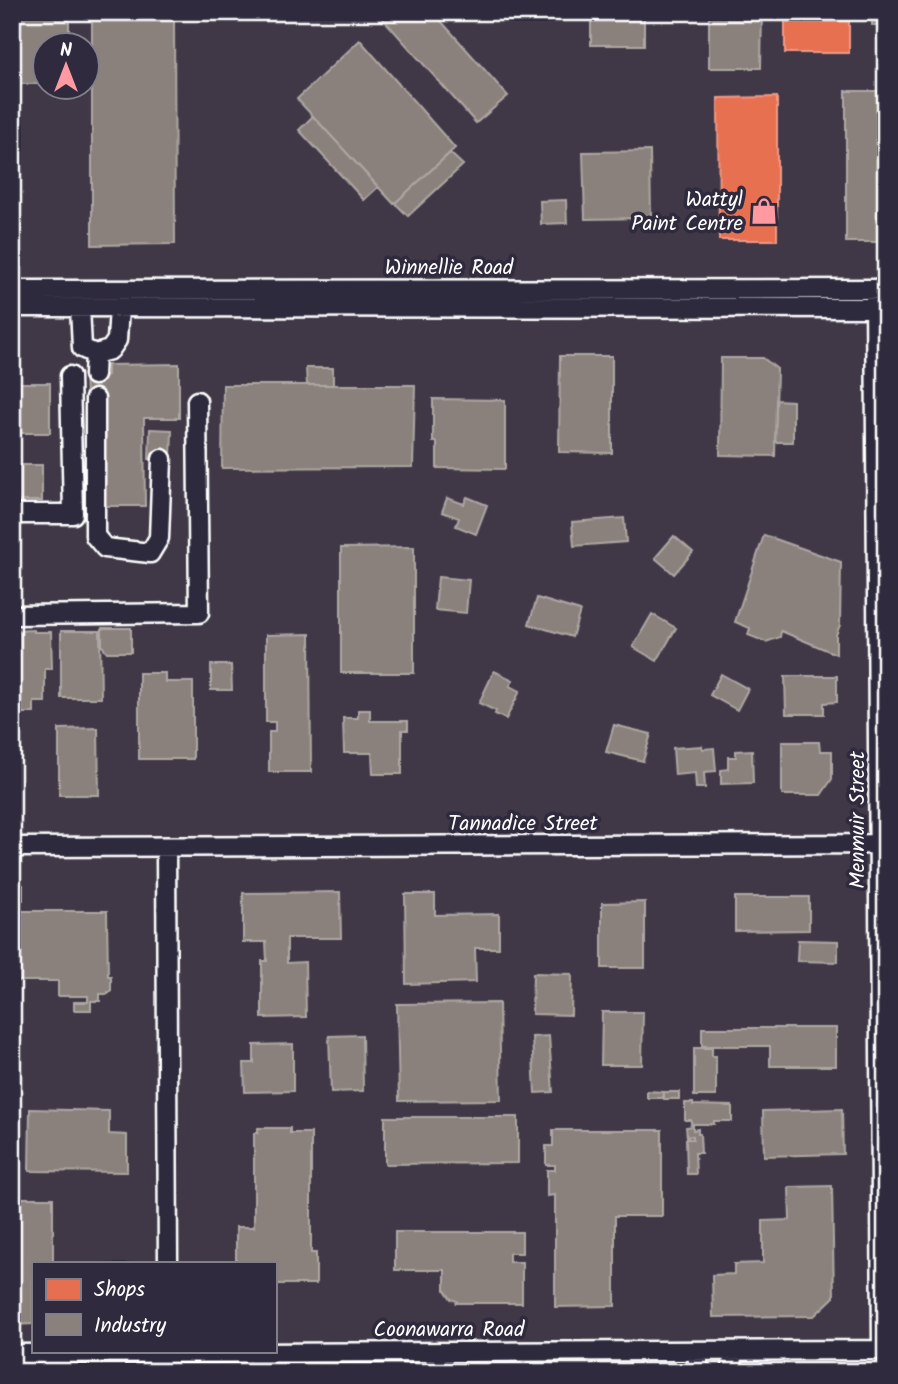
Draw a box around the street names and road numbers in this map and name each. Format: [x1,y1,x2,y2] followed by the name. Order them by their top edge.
[385,252,514,285] street label: Winnellie Road
[842,750,875,889] street label: Menmuir Street
[448,808,598,841] street label: Tannadice Street
[374,1314,525,1347] street label: Coonawarra Road

